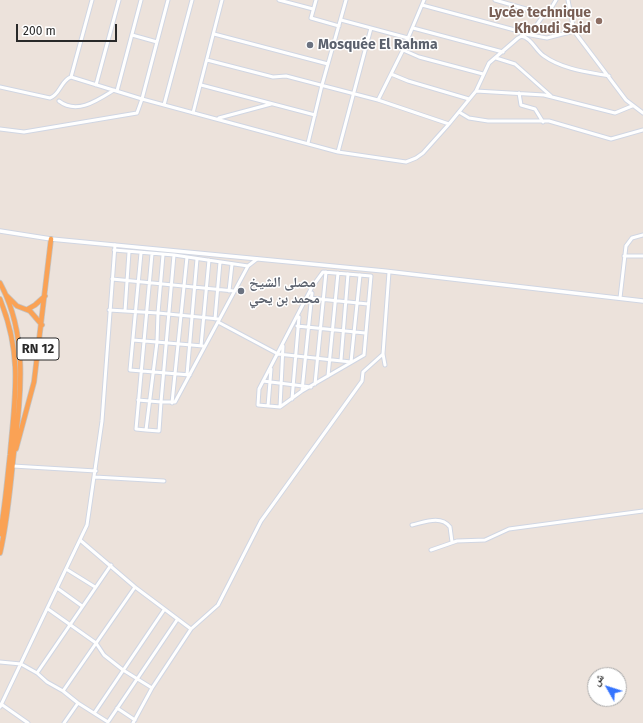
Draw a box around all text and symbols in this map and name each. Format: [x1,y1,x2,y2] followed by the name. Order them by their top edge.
[489,5,591,38] place label: Lycée technique Khoudi Said
[18,16,119,42] scale bar
[594,16,604,26] marker: Lycée technique Khoudi Said
[23,24,56,38] text: 200 m
[318,37,438,53] place label: Mosquée El Rahma
[305,40,315,50] marker: Mosquée El Rahma
[249,275,320,308] place label: مصلى الشيخ محمد بن يحي
[236,286,246,296] marker: مصلى الشيخ محمد بن يحي
[17,338,59,360] road number: RN 12
[587,667,627,707] north arrow
[589,671,607,688] text: ش

